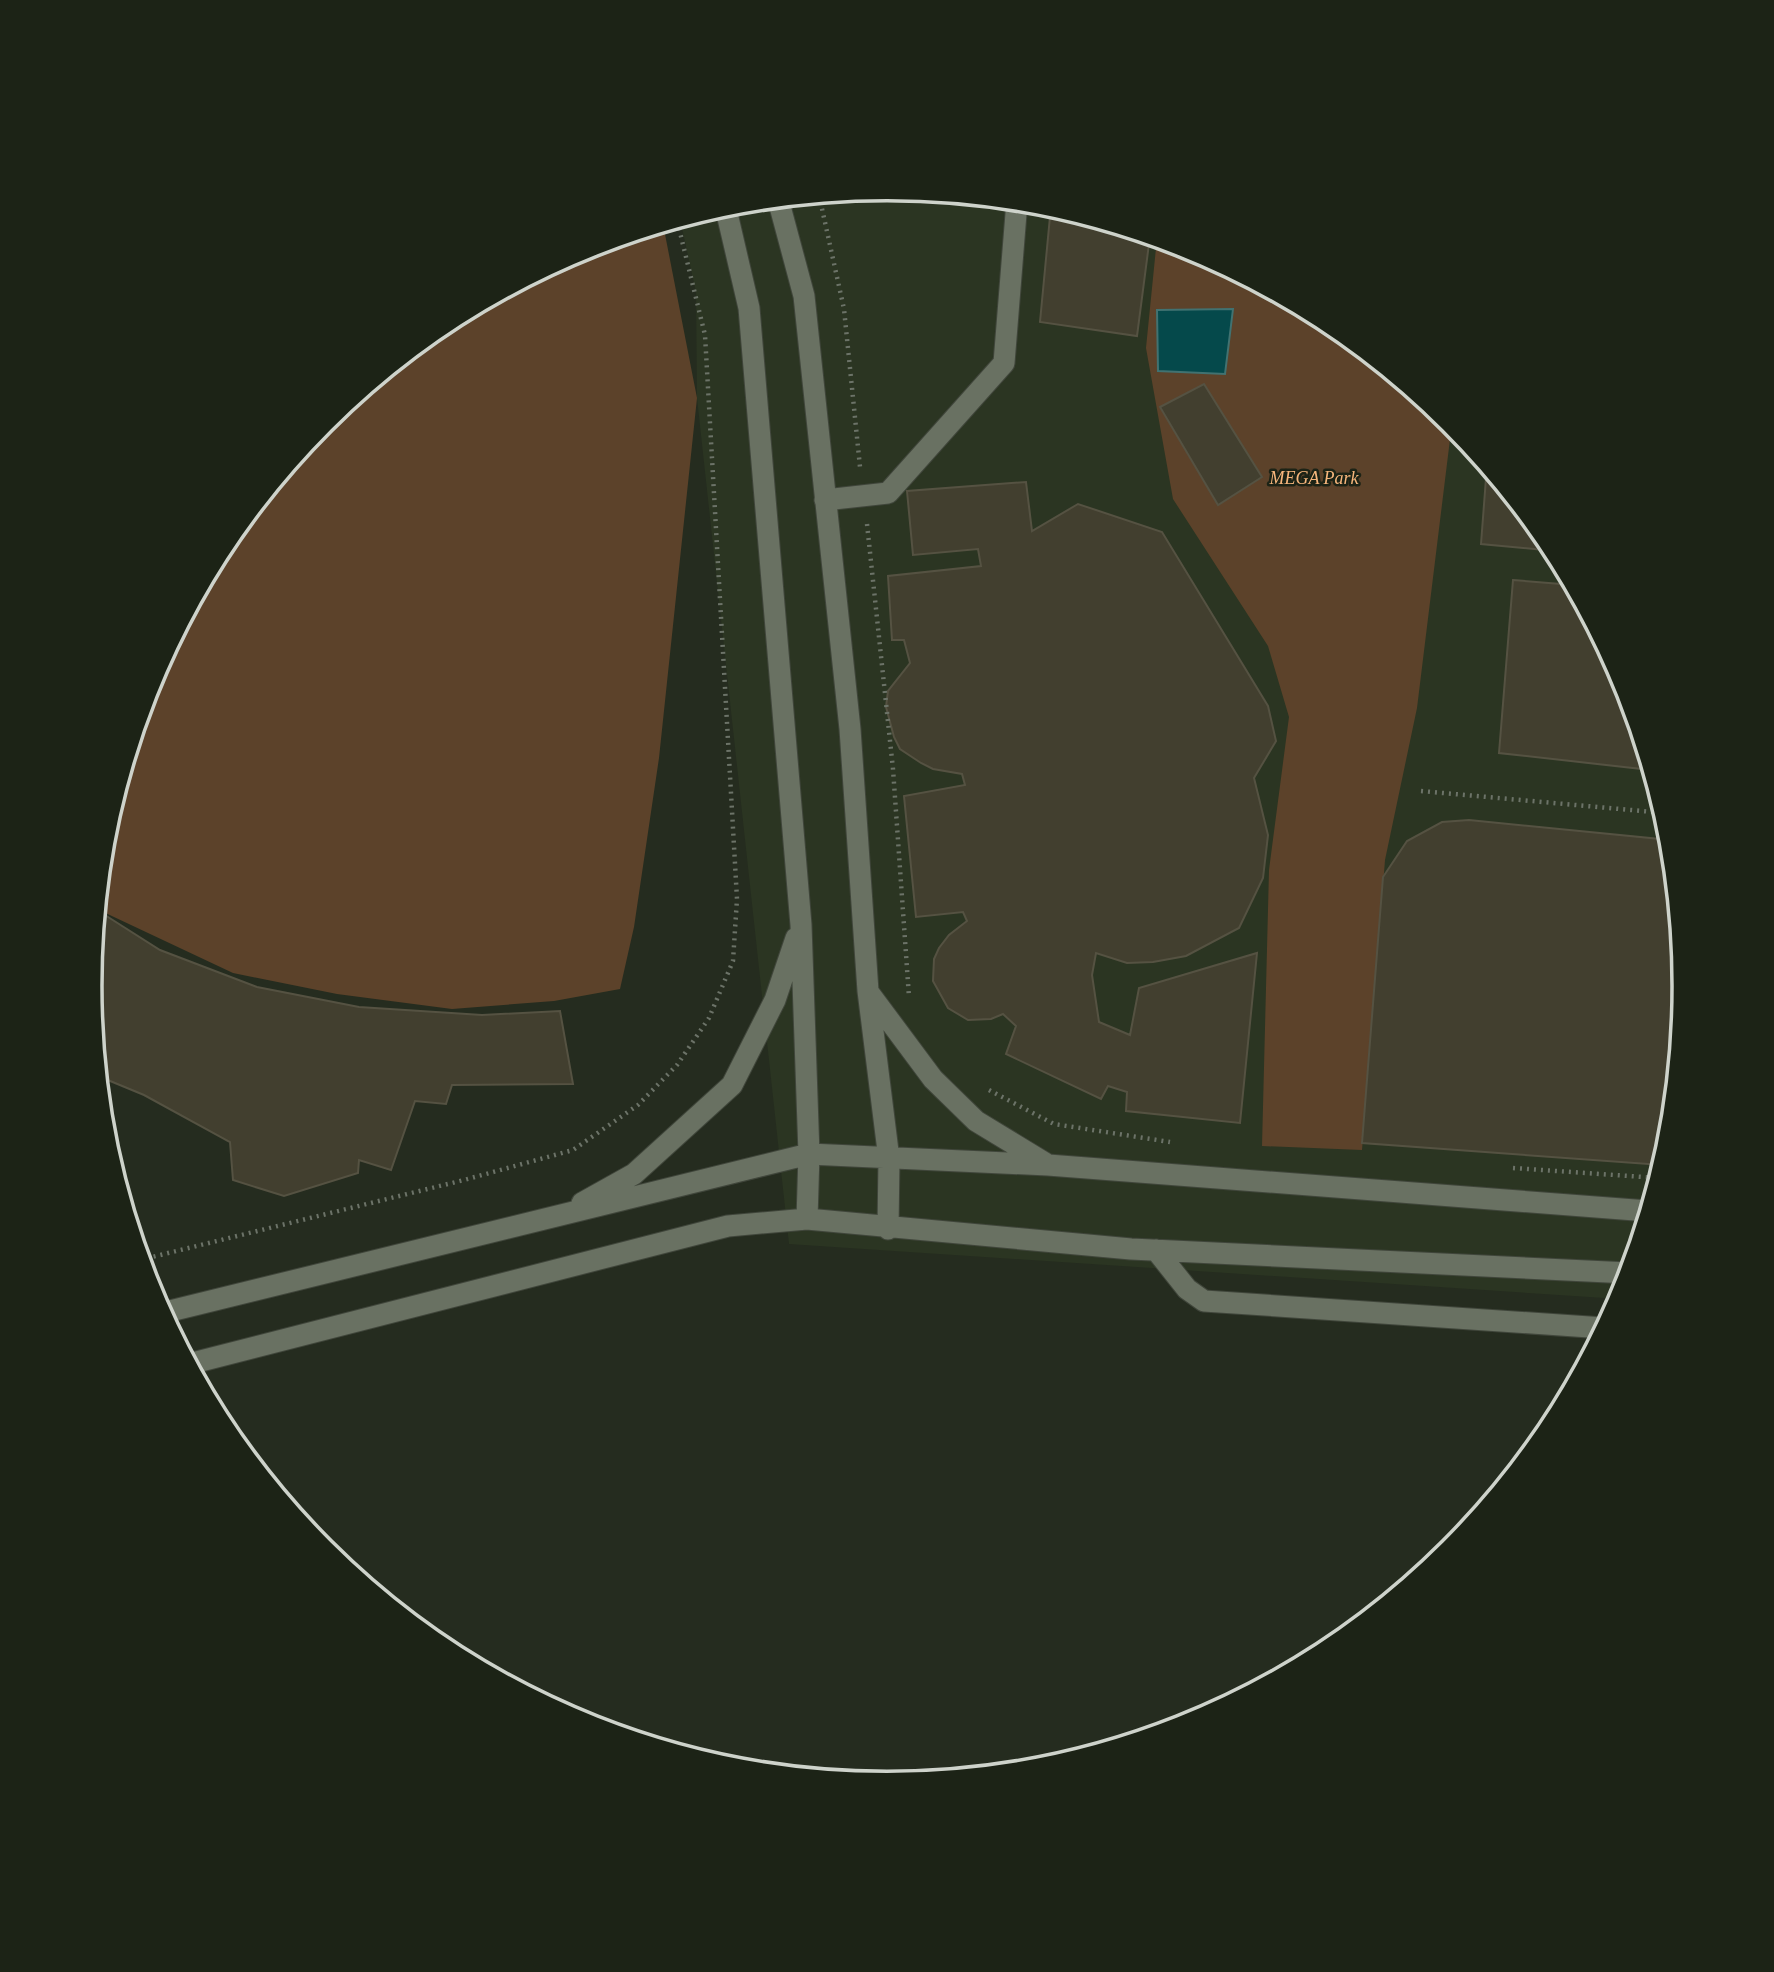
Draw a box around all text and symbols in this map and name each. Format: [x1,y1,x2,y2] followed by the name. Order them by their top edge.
[1268,468,1360,488] park label: MEGA Park

